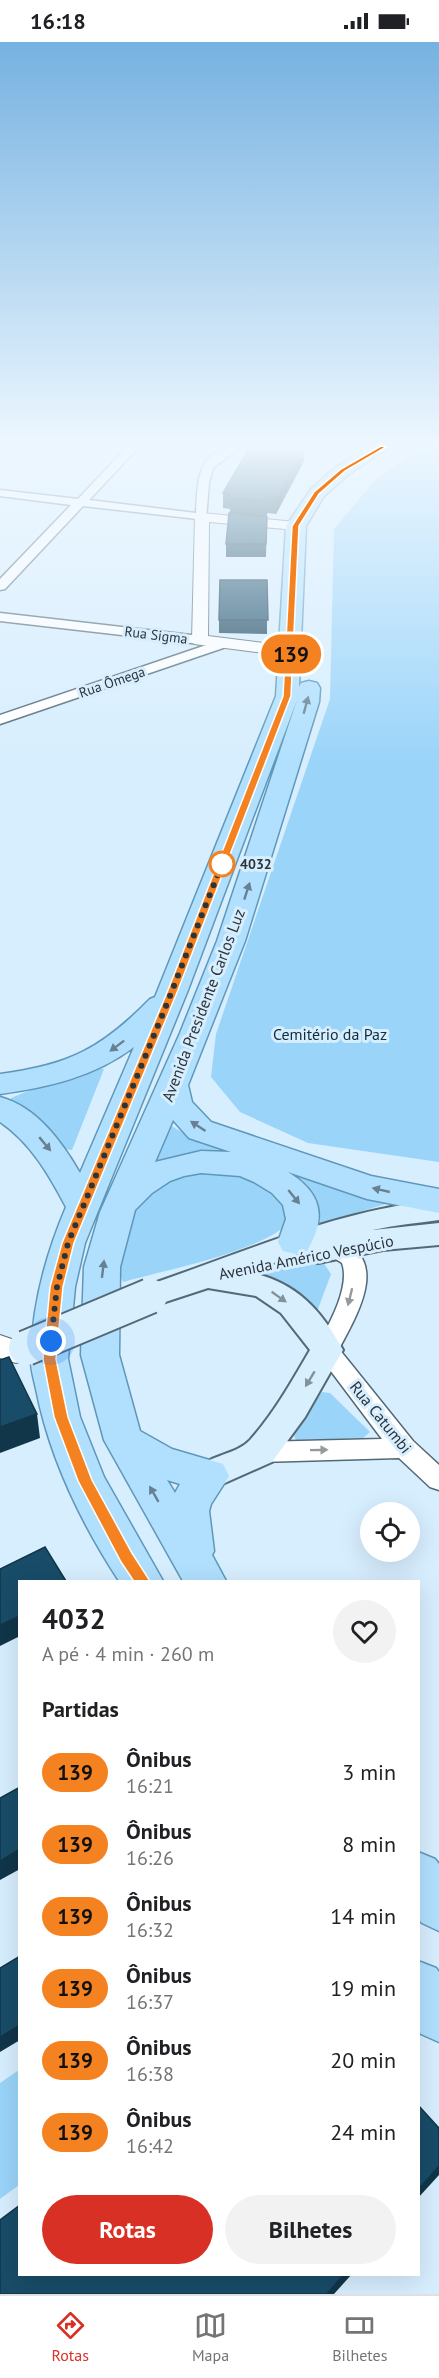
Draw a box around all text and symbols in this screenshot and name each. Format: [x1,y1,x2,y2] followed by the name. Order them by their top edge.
[30,7,86,35] text: 16:18
[123,622,189,648] street label: Rua Sigma
[256,634,326,674] line badge: 139
[273,641,309,668] text: 139
[77,662,147,702] street label: Rua Ômega
[301,696,311,714] one-way arrow
[209,851,235,877] marker: 4032
[240,855,272,873] place label: 4032
[243,882,252,900] one-way arrow
[157,906,249,1104] street label: Avenida Presidente Carlos Luz
[273,1024,387,1044] park label: Cemitério da Paz
[110,1039,125,1051] one-way arrow
[190,1121,206,1132] one-way arrow
[38,1136,51,1152] one-way arrow
[372,1185,391,1195] one-way arrow
[287,1189,299,1204] one-way arrow
[217,1230,395,1284] street label: Avenida Américo Vespúcio
[99,1259,108,1278] one-way arrow
[345,1288,355,1306] one-way arrow
[272,1290,287,1302] one-way arrow
[36,1326,66,1356] your location
[305,1371,316,1387] one-way arrow
[346,1377,416,1457] street label: Rua Catumbi
[309,1446,328,1455] one-way arrow
[149,1486,159,1503] one-way arrow
[360,1502,420,1562] map controls
[360,1502,420,1562] button: locate
[42,1600,106,1637] text: 4032
[333,1600,396,1663] button: heart
[42,1641,214,1667] text: A pé · 4 min · 260 m
[42,1695,119,1723] text: Partidas
[126,1745,192,1773] text: Ônibus
[342,1758,396,1786] text: 3 min
[57,1759,93,1786] text: 139
[126,1773,174,1799] text: 16:21
[126,1817,192,1845] text: Ônibus
[342,1830,396,1858] text: 8 min
[57,1831,93,1858] text: 139
[126,1845,174,1871] text: 16:26
[126,1889,192,1917] text: Ônibus
[330,1902,396,1930] text: 14 min
[57,1903,93,1930] text: 139
[126,1917,174,1943] text: 16:32
[126,1961,192,1989] text: Ônibus
[330,1974,396,2002] text: 19 min
[57,1975,93,2002] text: 139
[126,1989,174,2015] text: 16:37
[126,2033,192,2061] text: Ônibus
[330,2046,396,2074] text: 20 min
[57,2047,93,2074] text: 139
[126,2061,174,2087] text: 16:38
[126,2105,192,2133] text: Ônibus
[330,2118,396,2146] text: 24 min
[57,2119,93,2146] text: 139
[126,2133,174,2159] text: 16:42
[42,2195,213,2264] button: Rotas
[225,2195,396,2264] button: Bilhetes
[52,2309,89,2365] tab: Rotas
[192,2309,229,2365] tab: Mapa
[332,2309,387,2365] tab: Bilhetes

